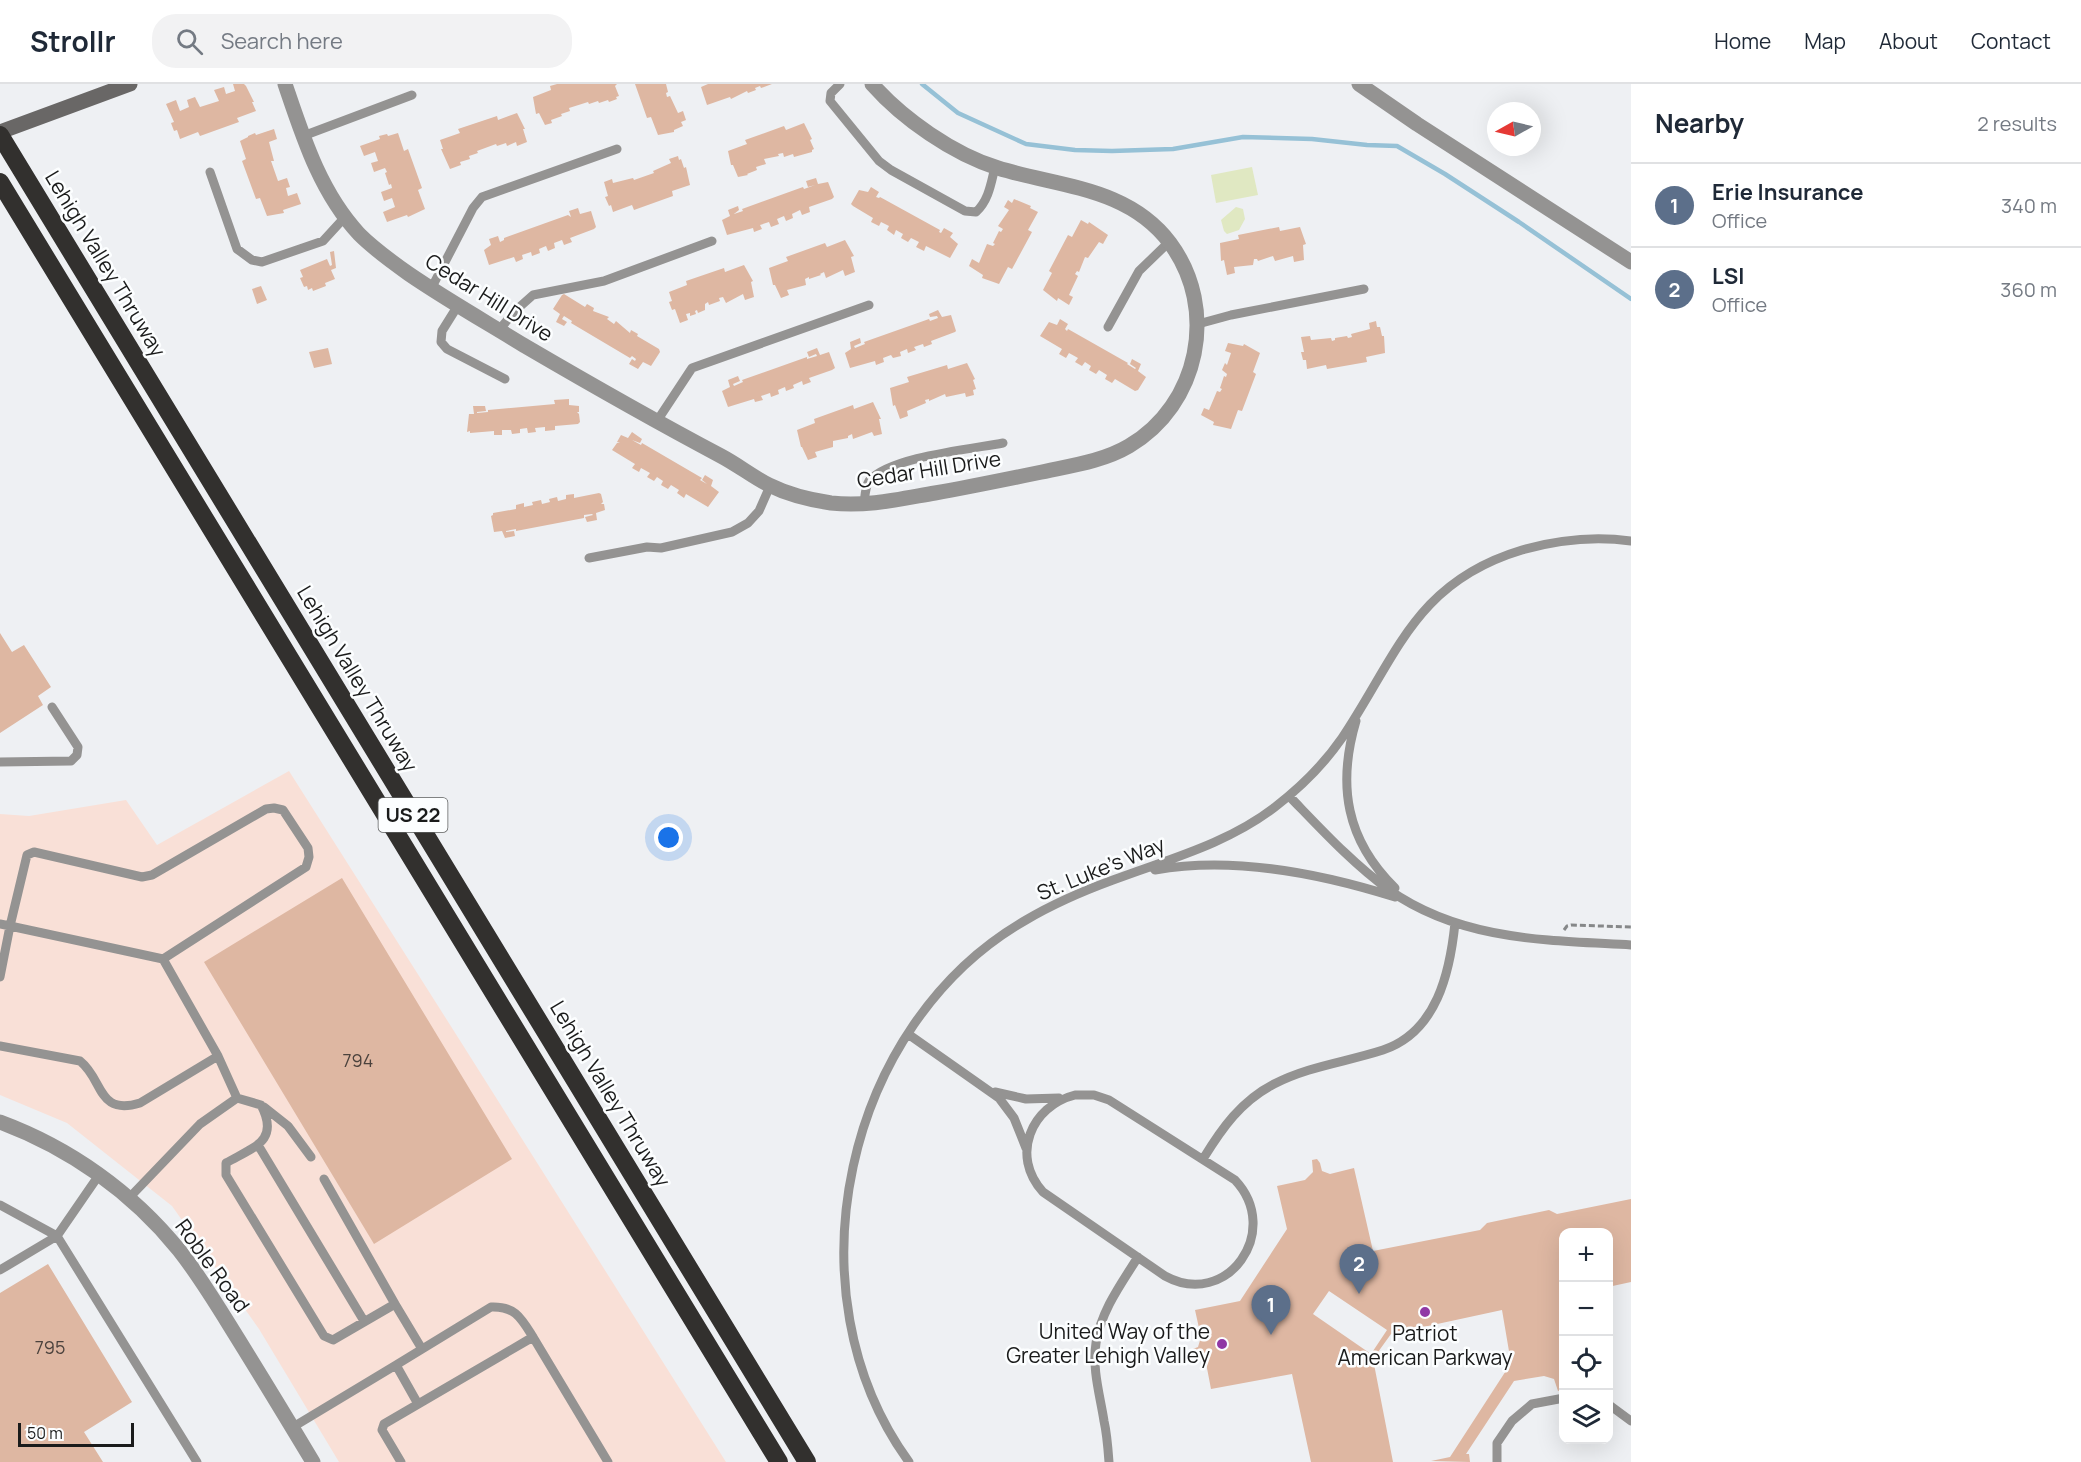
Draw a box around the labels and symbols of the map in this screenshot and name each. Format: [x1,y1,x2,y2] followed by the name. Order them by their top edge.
[1487,102,1541,156] north arrow
[39,165,173,362] street label: Lehigh Valley Thruway
[420,247,559,348] street label: Cedar Hill Drive
[855,444,1003,494] street label: Cedar Hill Drive
[291,580,425,777] street label: Lehigh Valley Thruway
[378,798,448,832] road number: US 22
[654,823,683,852] your location
[1033,830,1169,906] street label: St. Luke's Way
[544,995,678,1192] street label: Lehigh Valley Thruway
[343,1048,373,1072] house number: 794
[169,1213,256,1318] street label: Roble Road
[1340,1244,1378,1294] pin: 2
[1252,1286,1290,1335] pin: 1
[1418,1305,1432,1319] marker: Patriot American Parkway
[1006,1317,1210,1369] place label: United Way of the Greater Lehigh Valley
[1337,1319,1513,1371] place label: Patriot American Parkway
[35,1335,65,1359] house number: 795
[1215,1337,1229,1351] marker: United Way of the Greater Lehigh Valley
[18,1420,134,1448] scale bar

